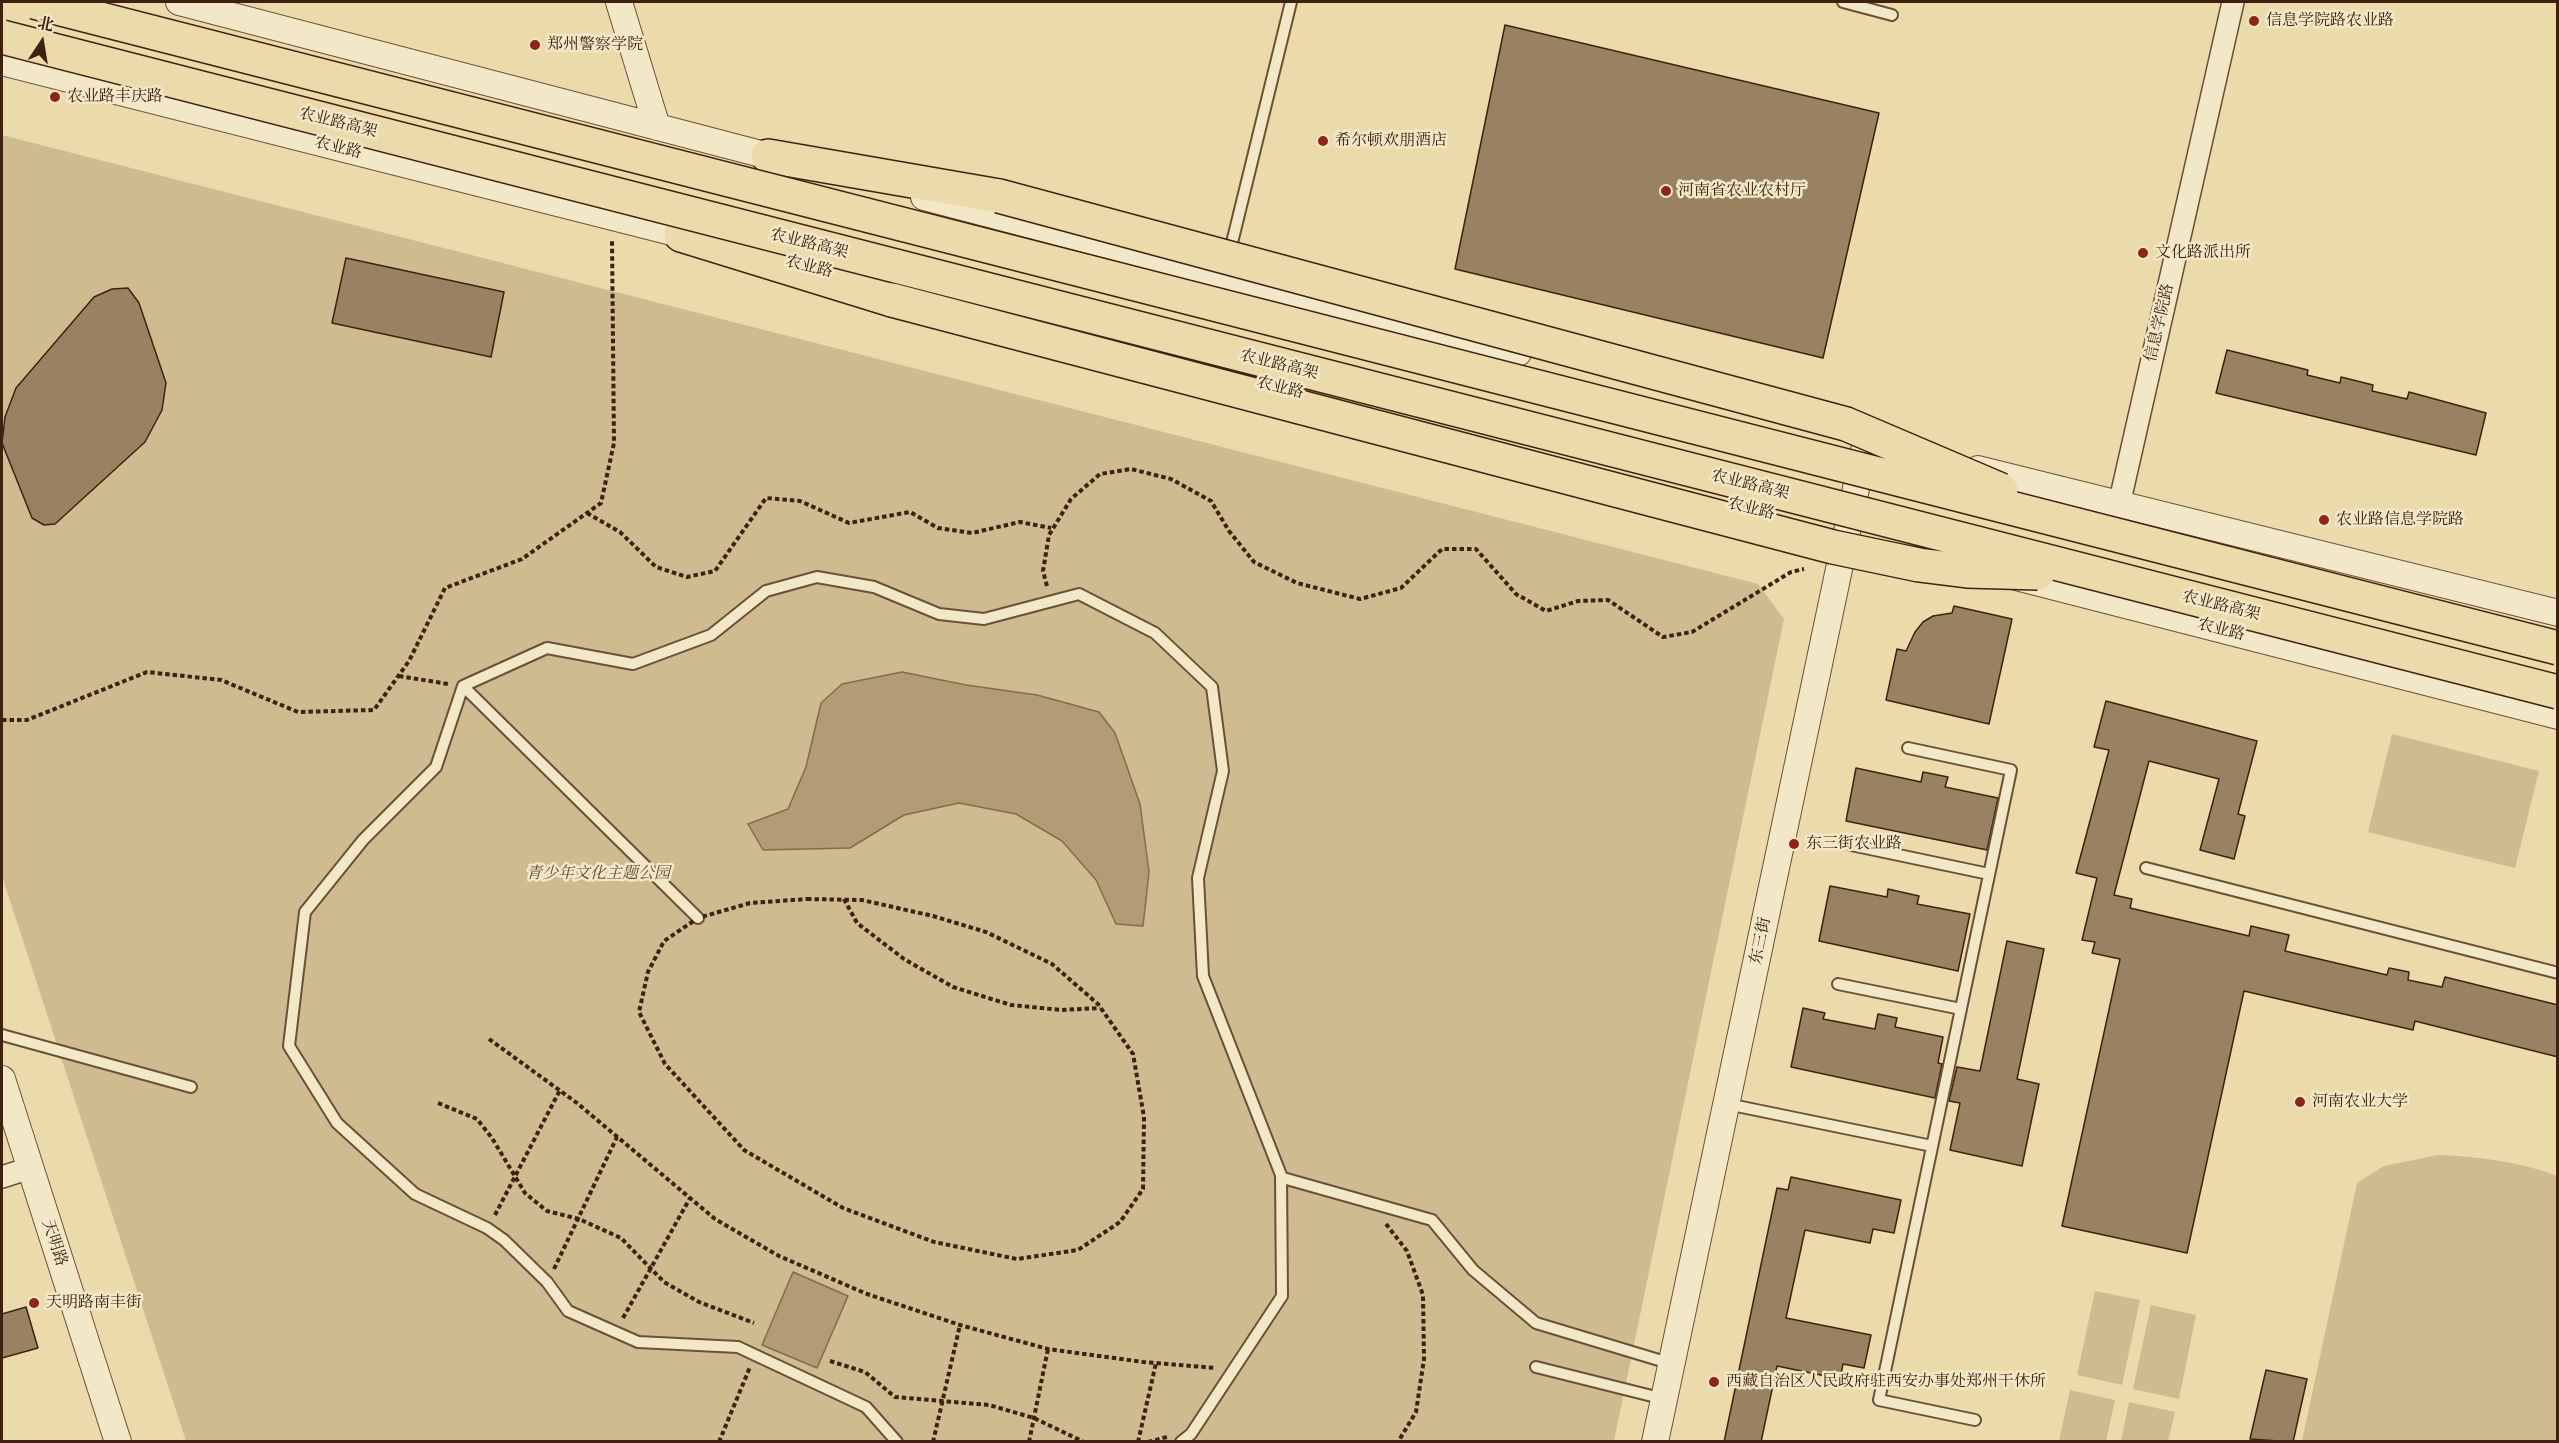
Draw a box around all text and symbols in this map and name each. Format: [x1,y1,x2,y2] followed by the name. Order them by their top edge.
[2266,11,2394,31] place label: 信息学院路农业路
[12,12,72,72] north arrow
[36,13,56,35] text: 北
[2247,14,2261,28] marker: 信息学院路农业路
[547,35,643,55] place label: 郑州警察学院
[528,38,542,52] marker: 郑州警察学院
[67,87,163,107] place label: 农业路丰庆路
[48,90,62,104] marker: 农业路丰庆路
[297,104,379,142] street label: 农业路高架
[1335,131,1447,151] place label: 希尔顿欢朋酒店
[312,133,364,163] street label: 农业路
[1316,134,1330,148] marker: 希尔顿欢朋酒店
[1678,181,1806,201] place label: 河南省农业农村厅
[1659,184,1673,198] marker: 河南省农业农村厅
[768,225,850,263] street label: 农业路高架
[2155,243,2251,263] place label: 文化路派出所
[2136,246,2150,260] marker: 文化路派出所
[783,252,835,282] street label: 农业路
[2142,282,2178,364] street label: 信息学院路
[1238,346,1320,384] street label: 农业路高架
[1254,373,1306,403] street label: 农业路
[1709,466,1791,504] street label: 农业路高架
[1725,494,1777,524] street label: 农业路
[2336,510,2464,530] place label: 农业路信息学院路
[2317,513,2331,527] marker: 农业路信息学院路
[2180,587,2262,625] street label: 农业路高架
[2195,615,2247,645] street label: 农业路
[1806,834,1902,854] place label: 东三街农业路
[1787,837,1801,851] marker: 东三街农业路
[526,864,670,884] park label: 青少年文化主题公园
[1747,916,1775,966] street label: 东三街
[2312,1092,2408,1112] place label: 河南农业大学
[2293,1095,2307,1109] marker: 河南农业大学
[37,1217,71,1269] street label: 天明路
[46,1293,142,1313] place label: 天明路南丰街
[27,1296,41,1310] marker: 天明路南丰街
[1726,1372,2046,1392] place label: 西藏自治区人民政府驻西安办事处郑州干休所
[1707,1375,1721,1389] marker: 西藏自治区人民政府驻西安办事处郑州干休所

